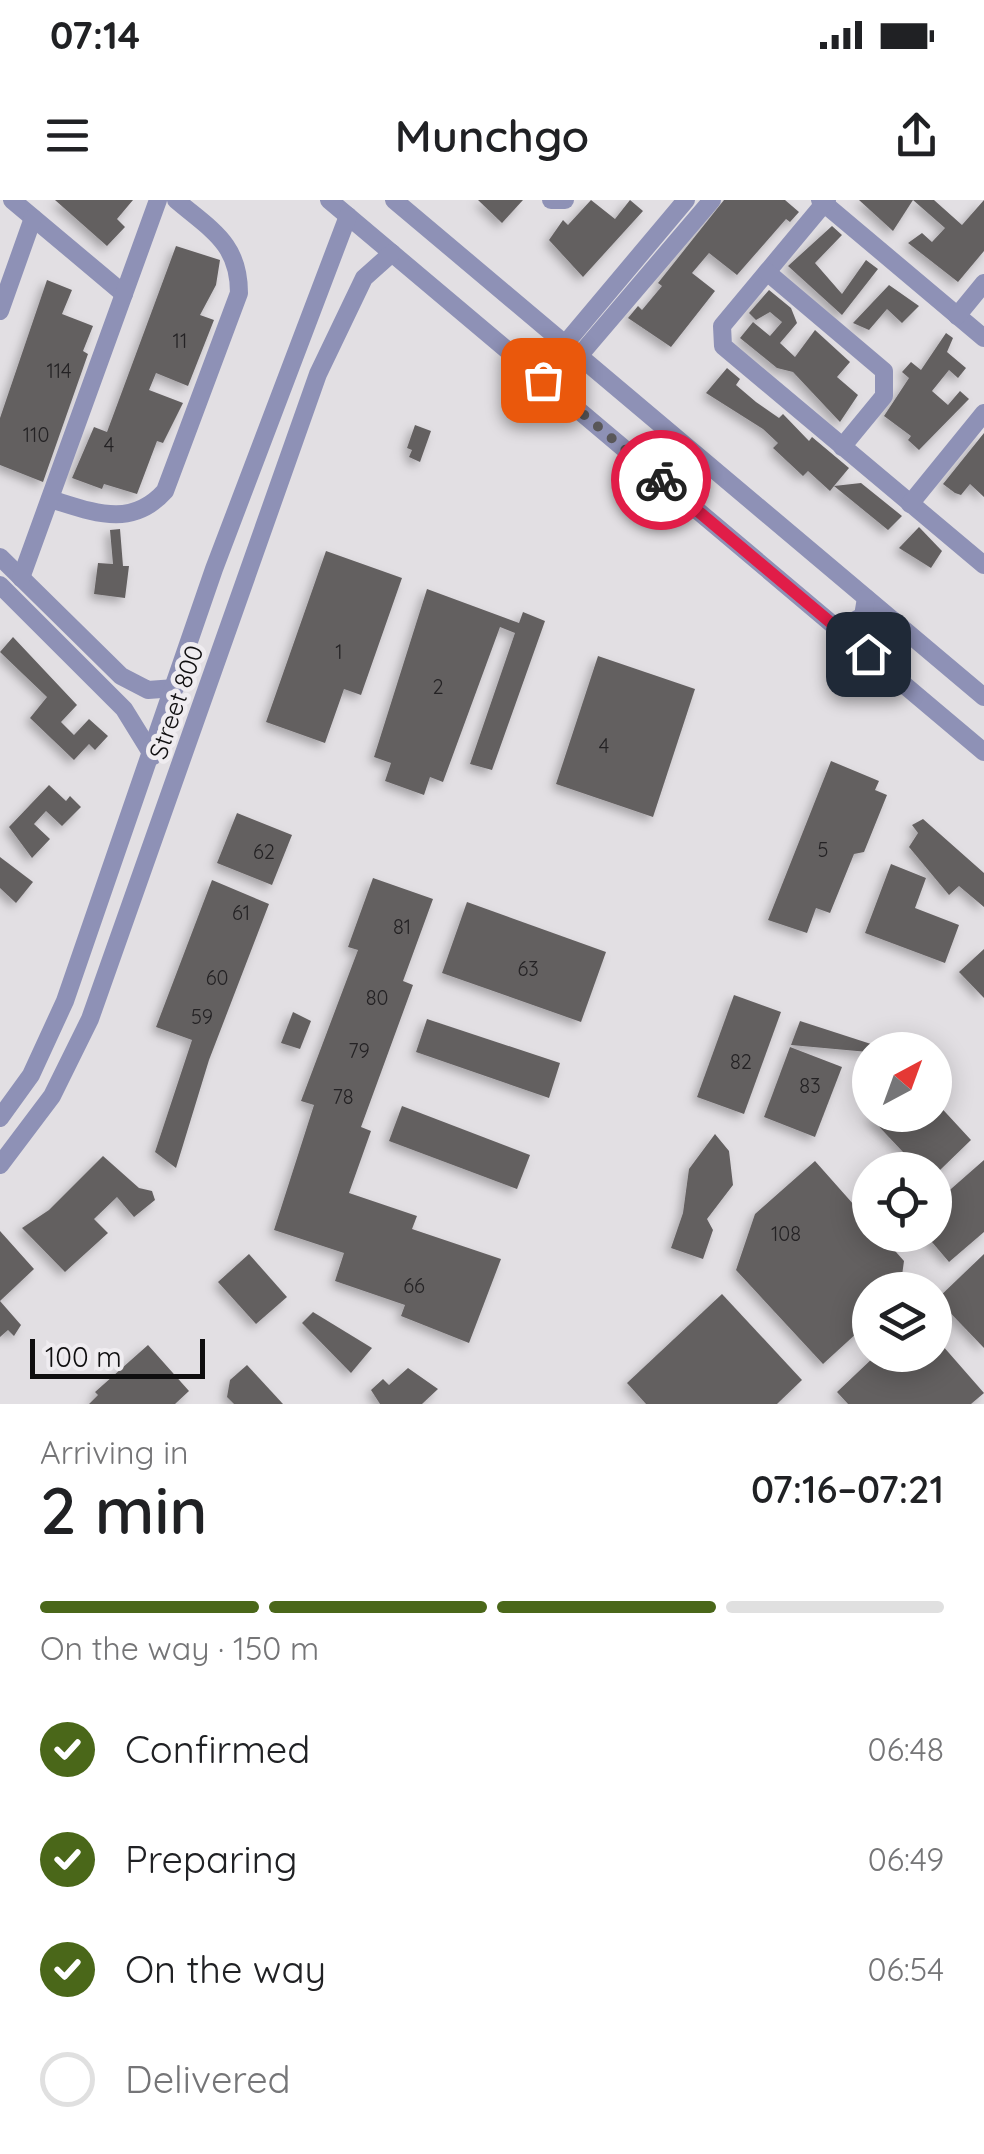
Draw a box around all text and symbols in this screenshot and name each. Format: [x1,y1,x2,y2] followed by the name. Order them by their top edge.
[50,11,140,59] text: 07:14
[395,107,589,163] text: Munchgo
[40,108,95,163] icon: menu
[889,108,944,163] icon: share
[173,328,187,353] house number: 11
[501,338,586,423] pin
[516,353,571,408] icon: bag
[46,358,72,383] house number: 114
[23,422,49,447] house number: 110
[611,430,711,530] courier
[104,432,114,457] house number: 4
[634,453,689,508] icon: bike
[826,612,911,697] pin
[841,627,896,682] icon: home
[335,639,343,664] house number: 1
[142,641,209,763] street label: Street 800
[432,674,444,699] house number: 2
[599,733,609,758] house number: 4
[818,837,828,862] house number: 5
[253,839,275,864] house number: 62
[232,900,250,925] house number: 61
[393,914,411,939] house number: 81
[517,956,539,981] house number: 63
[206,965,228,990] house number: 60
[366,985,388,1010] house number: 80
[191,1004,213,1029] house number: 59
[852,1032,952,1132] north arrow
[852,1032,952,1372] map controls
[348,1038,370,1063] house number: 79
[730,1049,752,1074] house number: 82
[799,1073,821,1098] house number: 83
[332,1084,354,1109] house number: 78
[852,1152,952,1252] button: locate
[771,1221,801,1246] house number: 108
[852,1272,952,1372] button: layers
[403,1273,425,1298] house number: 66
[30,1334,205,1378] scale bar
[45,1339,122,1374] text: 100 m
[40,1432,189,1472] text: Arriving in
[751,1465,944,1513] text: 07:16–07:21
[40,1469,208,1550] text: 2 min
[40,1628,319,1668] text: On the way · 150 m
[40,1722,95,1777] icon: check
[125,1725,310,1773] text: Confirmed
[868,1729,944,1769] text: 06:48
[40,1832,95,1887] icon: check
[125,1835,297,1883] text: Preparing
[868,1839,944,1879] text: 06:49
[40,1942,95,1997] icon: check
[125,1945,326,1993] text: On the way
[867,1949,944,1989] text: 06:54
[125,2055,291,2103] text: Delivered

